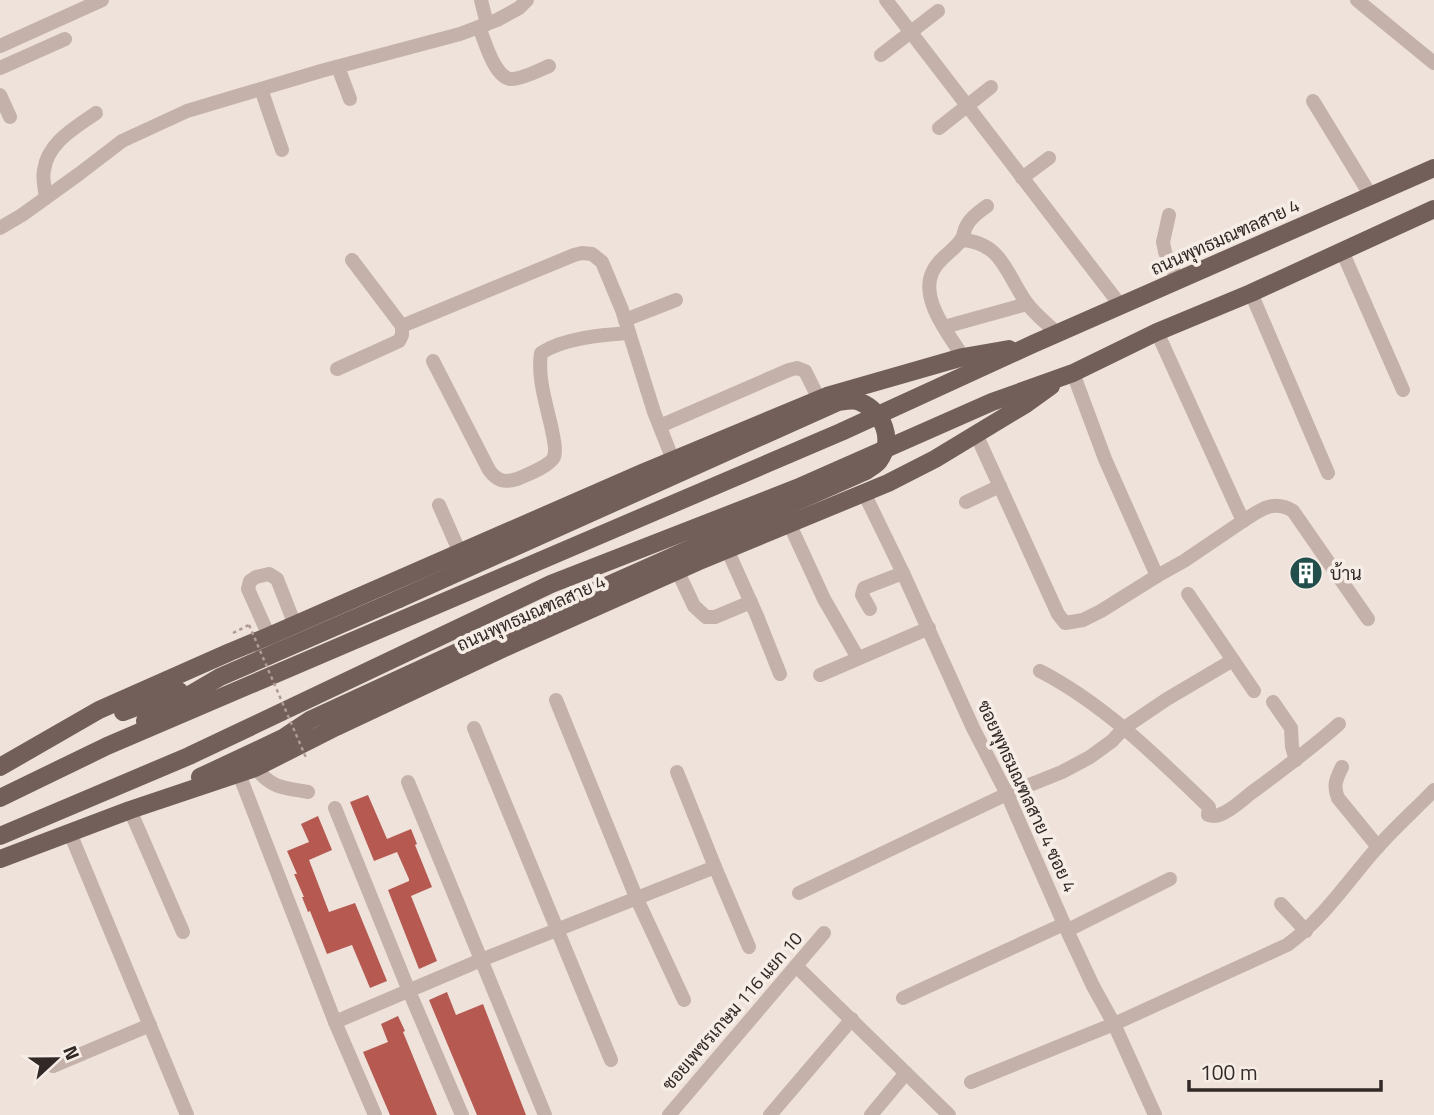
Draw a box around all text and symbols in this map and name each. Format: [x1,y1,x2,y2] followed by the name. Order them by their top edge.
[1146,192,1304,282] street label: ถนนพุทธมณฑลสาย 4
[1287,554,1325,592] building icon: บ้าน
[1330,560,1362,587] place label: บ้าน
[452,568,610,658] street label: ถนนพุทธมณฑลสาย 4
[971,696,1083,896] street label: ซอยพุทธมณฑลสาย 4 ซอย 4
[655,926,809,1096] street label: ซอยเพชรเกษม 116 แยก 10
[21,1024,91,1094] north arrow
[56,1041,88,1064] text: N
[1189,1048,1382,1092] scale bar
[1200,1056,1257,1088] text: 100 m

